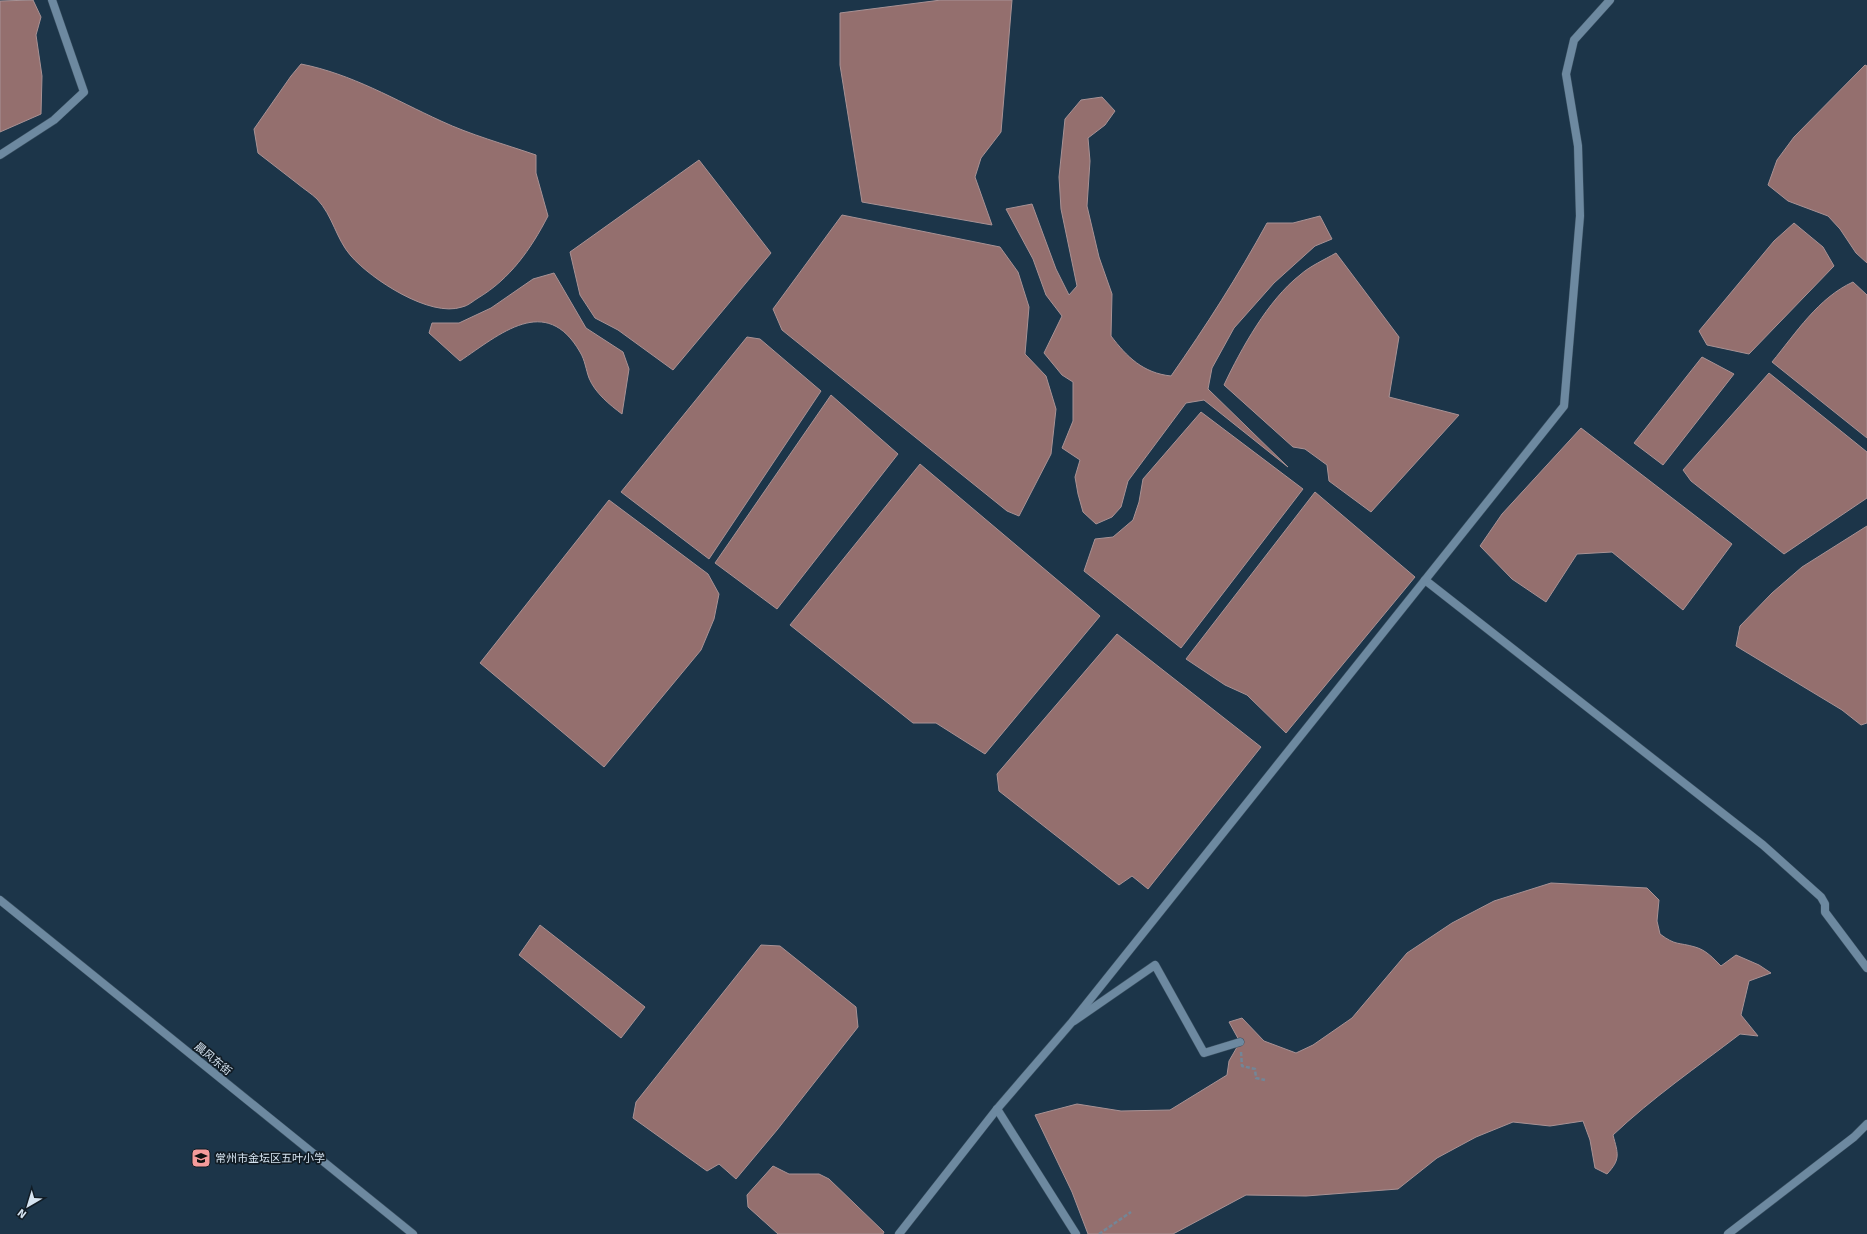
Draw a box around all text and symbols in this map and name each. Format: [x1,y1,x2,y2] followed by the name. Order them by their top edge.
[192,1040,234,1078] street label: 晨风东街
[190,1147,212,1169] school or university icon: 常州市金坛区五叶小学
[215,1152,325,1165] place label: 常州市金坛区五叶小学
[8,1186,48,1226] north arrow
[15,1206,29,1221] text: N

